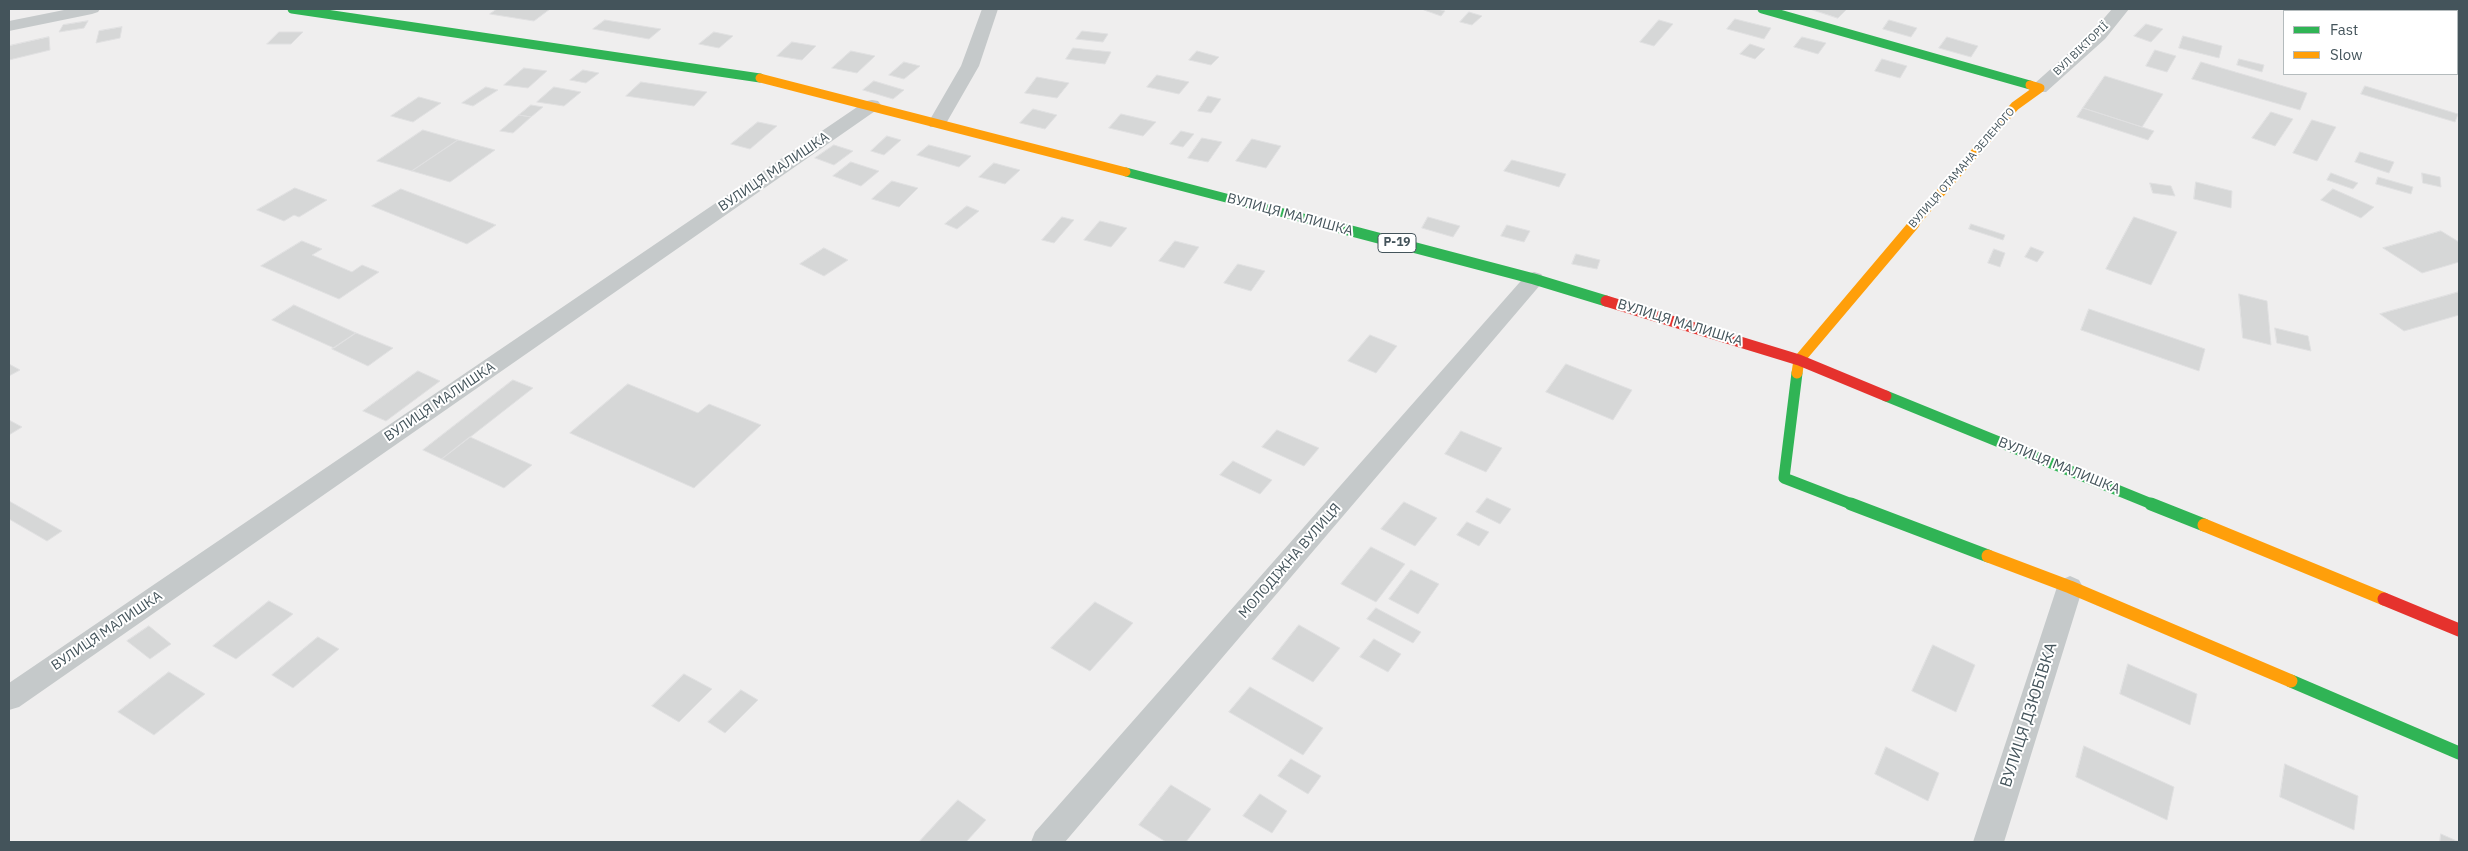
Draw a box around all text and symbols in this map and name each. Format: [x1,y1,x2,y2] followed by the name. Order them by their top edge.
[2283,10,2458,75] legend
[2051,19,2111,79] street label: ВУЛ ВІКТОРІЇ
[2330,20,2358,39] text: Fast
[2330,45,2363,64] text: Slow
[1906,105,2018,231] street label: ВУЛИЦЯ ОТАМАНА ЗЕЛЕНОГО
[715,129,833,215] street label: ВУЛИЦЯ МАЛИШКА
[1225,190,1355,240] street label: ВУЛИЦЯ МАЛИШКА
[1378,234,1416,252] road number: Р-19
[1615,296,1745,350] street label: ВУЛИЦЯ МАЛИШКА
[381,359,499,445] street label: ВУЛИЦЯ МАЛИШКА
[1996,434,2122,498] street label: ВУЛИЦЯ МАЛИШКА
[1235,500,1345,622] street label: МОЛОДІЖНА ВУЛИЦЯ
[48,588,166,674] street label: ВУЛИЦЯ МАЛИШКА
[1997,640,2061,790] street label: ВУЛИЦЯ ДЗЮБІВКА

